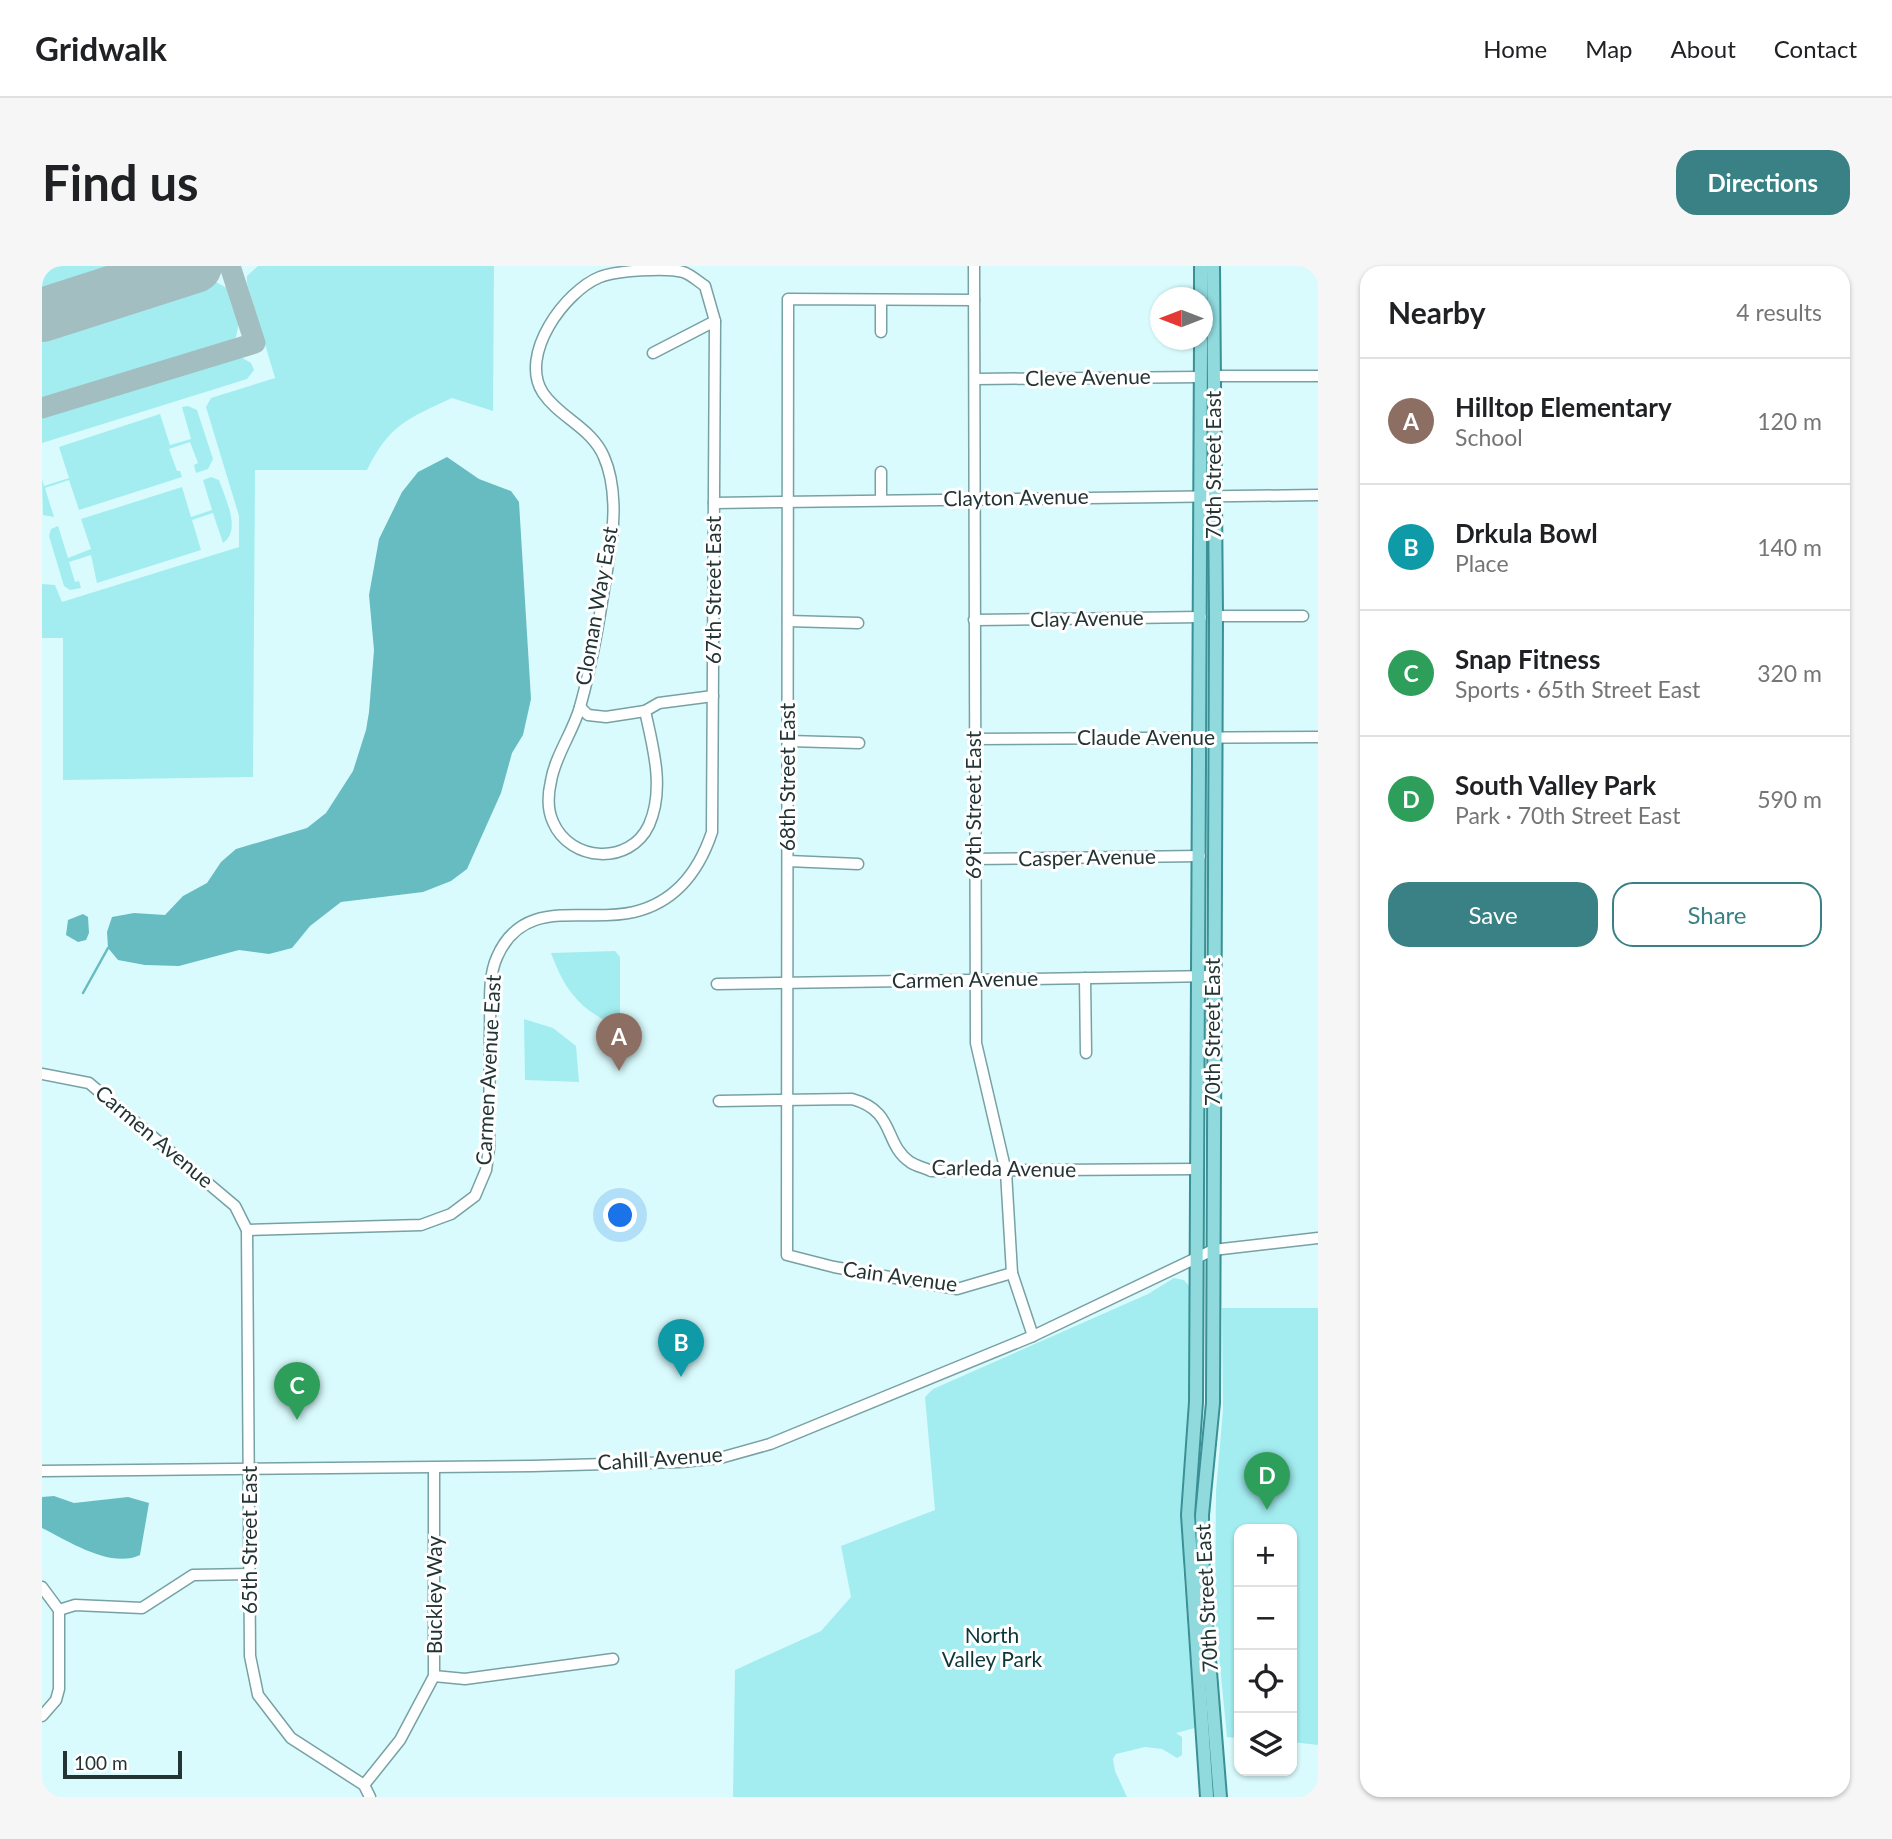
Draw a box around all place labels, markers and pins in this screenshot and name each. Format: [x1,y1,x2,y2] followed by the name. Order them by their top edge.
[596,1013,642,1071] pin: A
[658,1319,704,1377] pin: B
[274,1362,320,1420] pin: C
[1244,1452,1290,1510] pin: D

